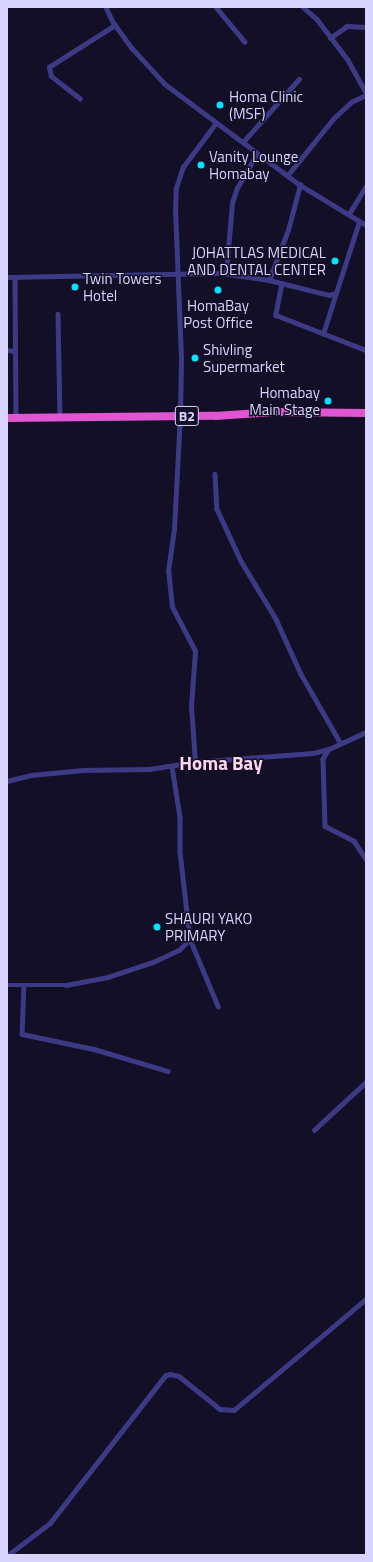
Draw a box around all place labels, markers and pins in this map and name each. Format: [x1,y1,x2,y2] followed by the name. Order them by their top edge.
[229,87,303,122] place label: Homa Clinic (MSF)
[214,99,226,111] marker: Homa Clinic (MSF)
[209,147,298,182] place label: Vanity Lounge Homabay
[196,160,206,170] marker: Vanity Lounge Homabay
[187,243,326,278] place label: JOHATTLAS MEDICAL AND DENTAL CENTER
[329,255,341,267] marker: JOHATTLAS MEDICAL AND DENTAL CENTER
[83,269,161,304] place label: Twin Towers Hotel
[70,282,80,292] marker: Twin Towers Hotel
[213,285,223,295] marker: HomaBay Post Office
[183,296,253,331] place label: HomaBay Post Office
[203,340,285,375] place label: Shivling Supermarket
[190,353,200,363] marker: Shivling Supermarket
[249,383,320,418] place label: Homabay Main Stage
[323,396,333,406] marker: Homabay Main Stage
[165,909,252,944] place label: SHAURI YAKO PRIMARY
[152,922,162,932] marker: SHAURI YAKO PRIMARY

